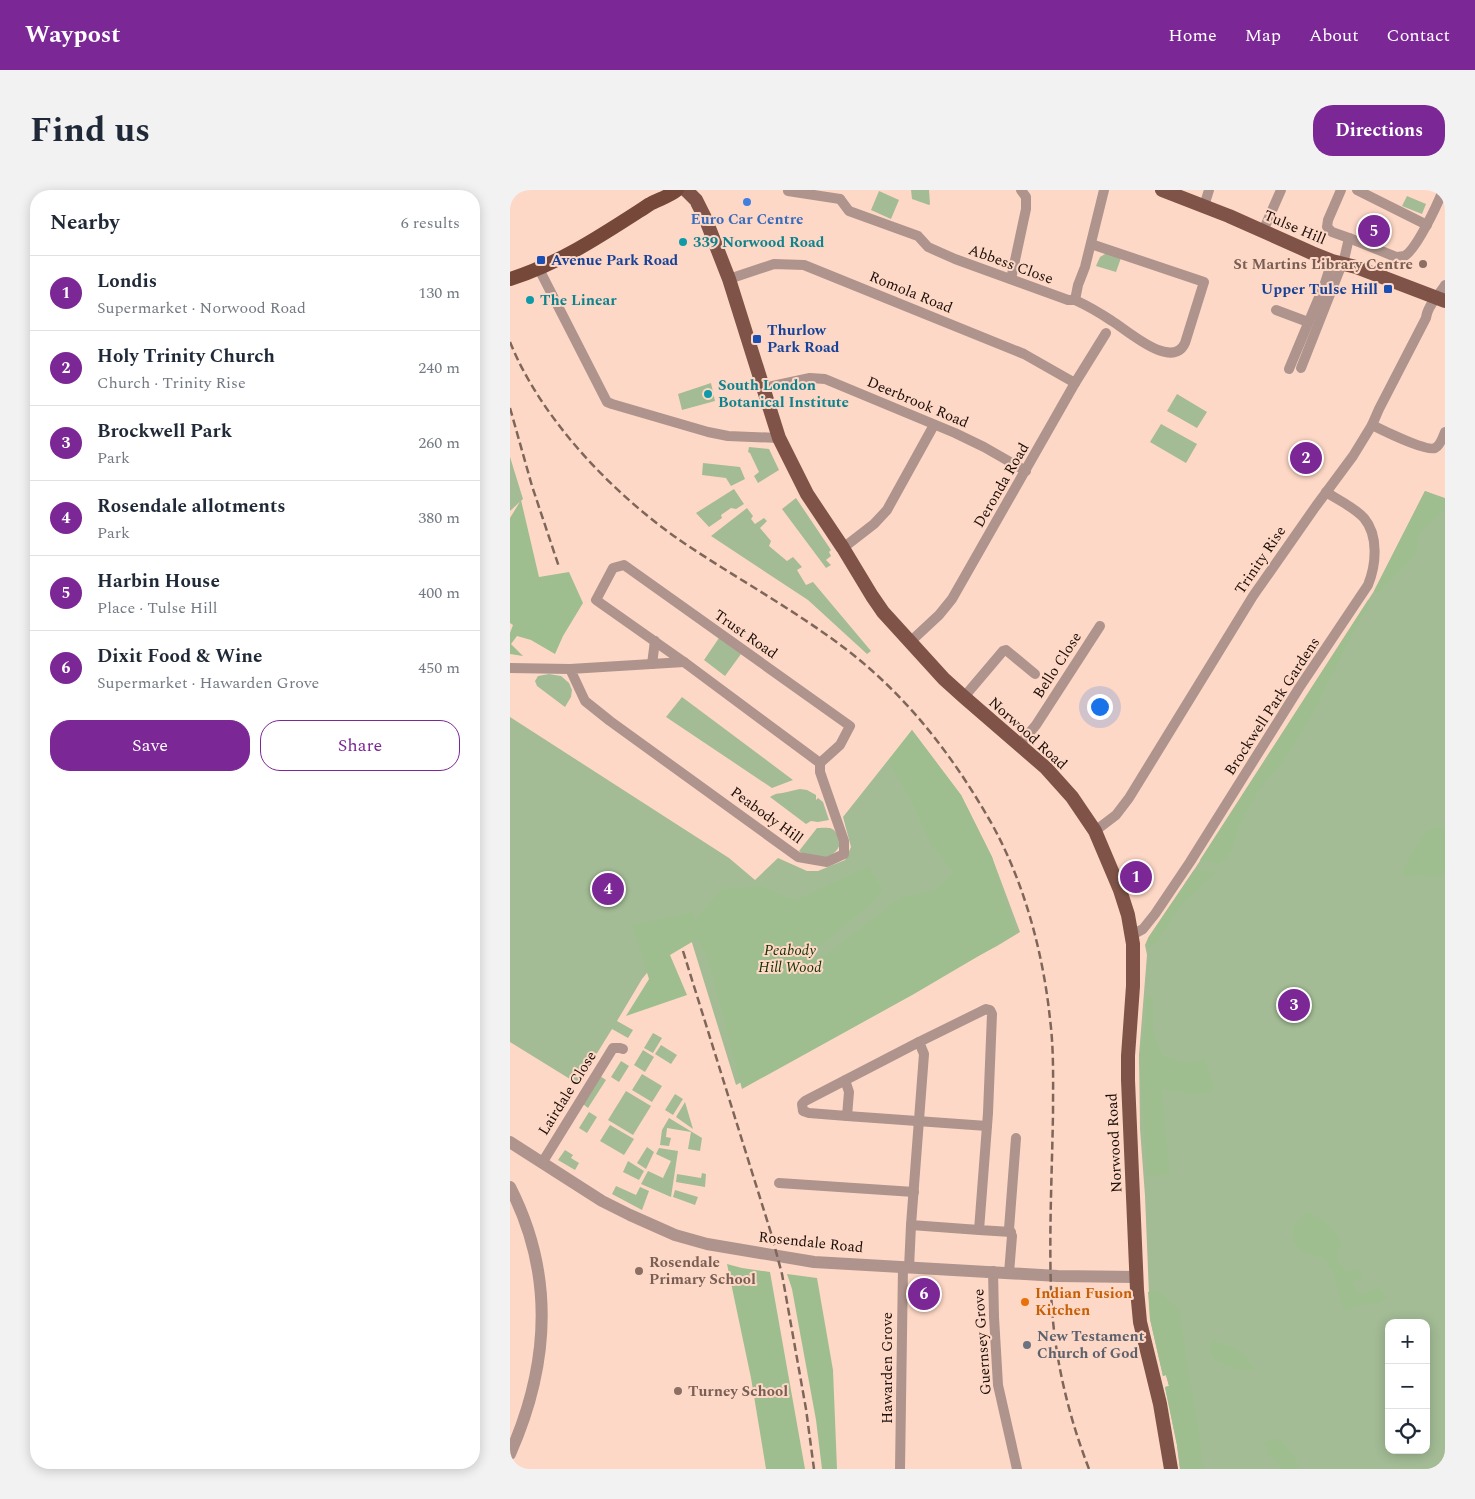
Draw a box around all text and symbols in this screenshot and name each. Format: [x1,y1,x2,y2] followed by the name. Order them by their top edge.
[25,17,121,53] text: Waypost
[1168,22,1217,49] text: Home
[1245,22,1281,49] text: Map
[1309,22,1359,49] text: About
[1387,22,1450,49] text: Contact
[30,104,150,157] text: Find us
[1313,105,1445,156] button: Directions
[741,196,753,208] marker: Euro Car Centre
[1260,204,1330,251] street label: Tulse Hill
[50,207,120,239] text: Nearby
[691,208,803,231] place label: Euro Car Centre
[401,211,460,235] text: 6 results
[1358,212,1390,250] pin: 5
[693,231,825,254] place label: 339 Norwood Road
[677,236,689,248] marker: 339 Norwood Road
[965,238,1056,290] street label: Abbess Close
[551,249,679,272] place label: Avenue Park Road
[1233,253,1413,276] place label: St Martins Library Centre
[535,254,547,266] marker: Avenue Park Road
[1417,258,1429,270] marker: St Martins Library Centre
[866,265,956,320] street label: Romola Road
[97,267,157,296] text: Londis
[1261,278,1378,301] place label: Upper Tulse Hill
[62,281,70,305] text: 1
[418,281,460,305] text: 130 m
[1382,283,1394,295] marker: Upper Tulse Hill
[540,289,617,312] place label: The Linear
[524,294,536,306] marker: The Linear
[97,296,306,320] text: Supermarket · Norwood Road
[767,319,840,359] place label: Thurlow Park Road
[751,333,763,345] marker: Thurlow Park Road
[97,342,275,371] text: Holy Trinity Church
[62,356,70,380] text: 2
[418,356,460,380] text: 240 m
[97,371,246,395] text: Church · Trinity Rise
[863,371,972,434] street label: Deerbrook Road
[718,374,849,414] place label: South London Botanical Institute
[702,388,714,400] marker: South London Botanical Institute
[97,417,232,446] text: Brockwell Park
[62,431,70,455] text: 3
[418,431,460,455] text: 260 m
[968,438,1035,532] street label: Deronda Road
[1290,439,1322,477] pin: 2
[97,446,130,470] text: Park
[97,492,286,521] text: Rosendale allotments
[62,506,70,530] text: 4
[418,506,460,530] text: 380 m
[97,521,130,545] text: Park
[1229,521,1292,599] street label: Trinity Rise
[97,567,220,596] text: Harbin House
[62,581,70,605] text: 5
[418,581,460,605] text: 400 m
[97,596,217,620] text: Place · Tulse Hill
[709,604,782,665] street label: Trust Road
[1027,628,1088,703] street label: Bello Close
[1219,632,1326,780] street label: Brockwell Park Gardens
[97,642,262,671] text: Dixit Food & Wine
[62,656,70,680] text: 6
[418,656,460,680] text: 450 m
[97,671,319,695] text: Supermarket · Hawarden Grove
[983,691,1072,775] street label: Norwood Road
[1087,694,1113,720] your location
[50,720,250,771] button: Save
[260,720,460,771] button: Share
[725,781,808,850] street label: Peabody Hill
[1120,858,1152,896] pin: 1
[592,870,624,908] pin: 4
[758,939,822,979] park label: Peabody Hill Wood
[1278,986,1310,1024] pin: 3
[532,1047,603,1140] street label: Lairdale Close
[1100,1093,1129,1193] street label: Norwood Road
[757,1226,865,1259] street label: Rosendale Road
[649,1251,756,1291] place label: Rosendale Primary School
[633,1265,645,1277] marker: Rosendale Primary School
[908,1275,940,1313] pin: 6
[1035,1282,1132,1322] place label: Indian Fusion Kitchen
[967,1288,998,1396] street label: Guernsey Grove
[1019,1296,1031,1308] marker: Indian Fusion Kitchen
[876,1312,899,1424] street label: Hawarden Grove
[1385,1319,1430,1454] map controls
[1385,1319,1430,1364] button: +
[1037,1325,1145,1365] place label: New Testament Church of God
[1021,1339,1033,1351] marker: New Testament Church of God
[1385,1364,1430,1409] button: −
[688,1380,788,1403] place label: Turney School
[672,1385,684,1397] marker: Turney School
[1385,1409,1430,1454] button: locate

